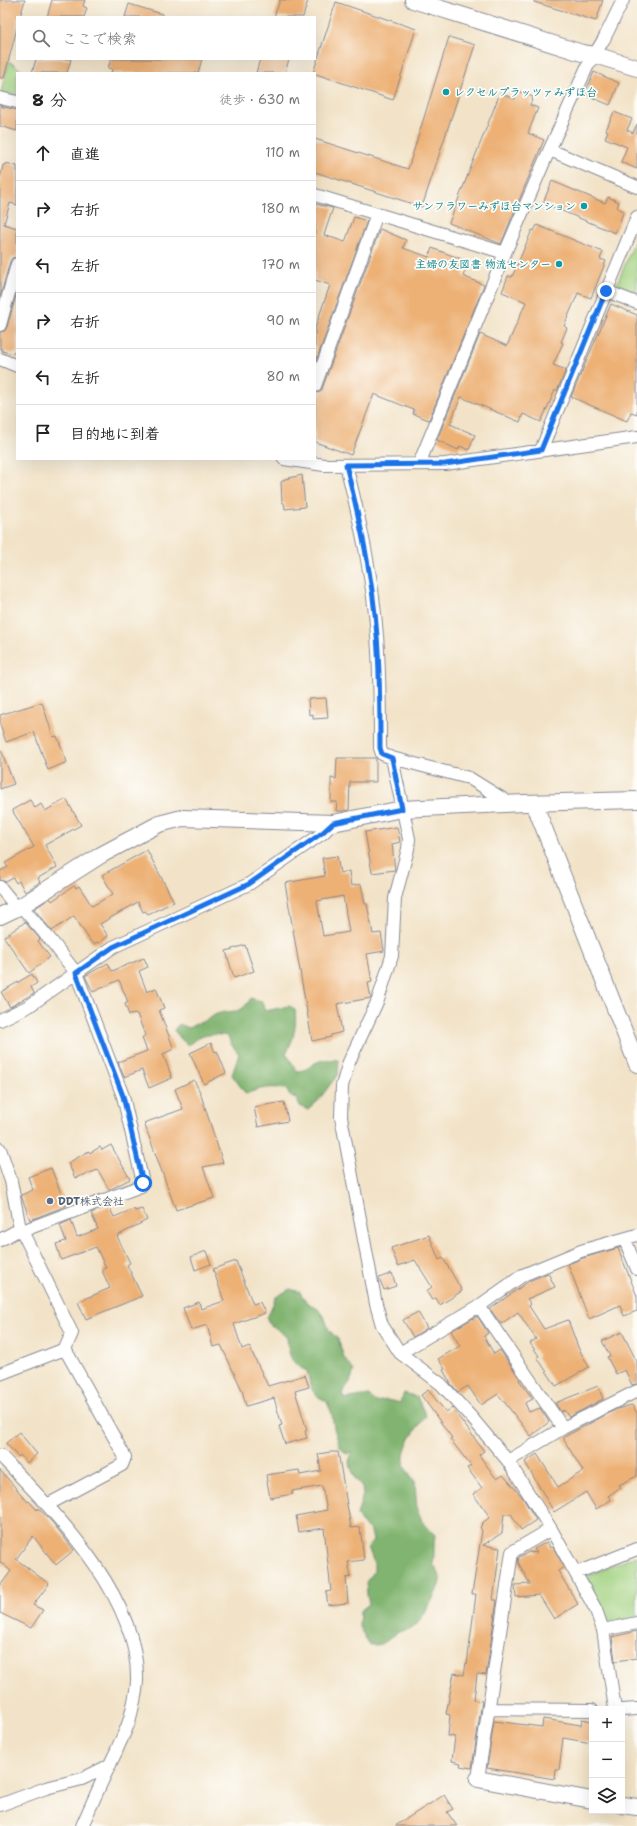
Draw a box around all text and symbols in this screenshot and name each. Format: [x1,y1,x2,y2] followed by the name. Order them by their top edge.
[16,16,316,60] search box
[30,27,52,49] icon: search
[62,29,137,49] text: ここで検索
[454,85,597,100] place label: レクセルプラッツァみずほ台
[441,87,451,97] marker: レクセルプラッツァみずほ台
[32,89,67,111] text: 8 分
[220,91,300,108] text: 徒歩 · 630 m
[32,142,54,164] icon: ahead
[70,144,100,164] text: 直進
[265,144,300,161] text: 110 m
[32,198,54,220] icon: right
[412,199,576,214] place label: サンフラワーみずほ台マンション
[70,200,100,220] text: 右折
[261,200,300,217] text: 180 m
[579,201,589,211] marker: サンフラワーみずほ台マンション
[32,254,54,276] icon: left
[70,256,100,276] text: 左折
[262,256,300,273] text: 170 m
[415,257,551,272] place label: 主婦の友図書 物流センター
[554,259,564,269] marker: 主婦の友図書 物流センター
[597,282,615,300] route end
[32,310,54,332] icon: right
[70,312,100,332] text: 右折
[266,312,300,329] text: 90 m
[32,366,54,388] icon: left
[70,368,100,388] text: 左折
[266,368,300,385] text: 80 m
[32,422,54,444] icon: arrive
[70,424,160,444] text: 目的地に到着
[134,1174,152,1192] route start
[58,1194,124,1209] place label: DDT株式会社
[45,1196,55,1206] marker: DDT株式会社
[589,1706,625,1814] map controls
[589,1706,625,1742] button: +
[589,1742,625,1778] button: −
[589,1778,625,1814] button: layers

